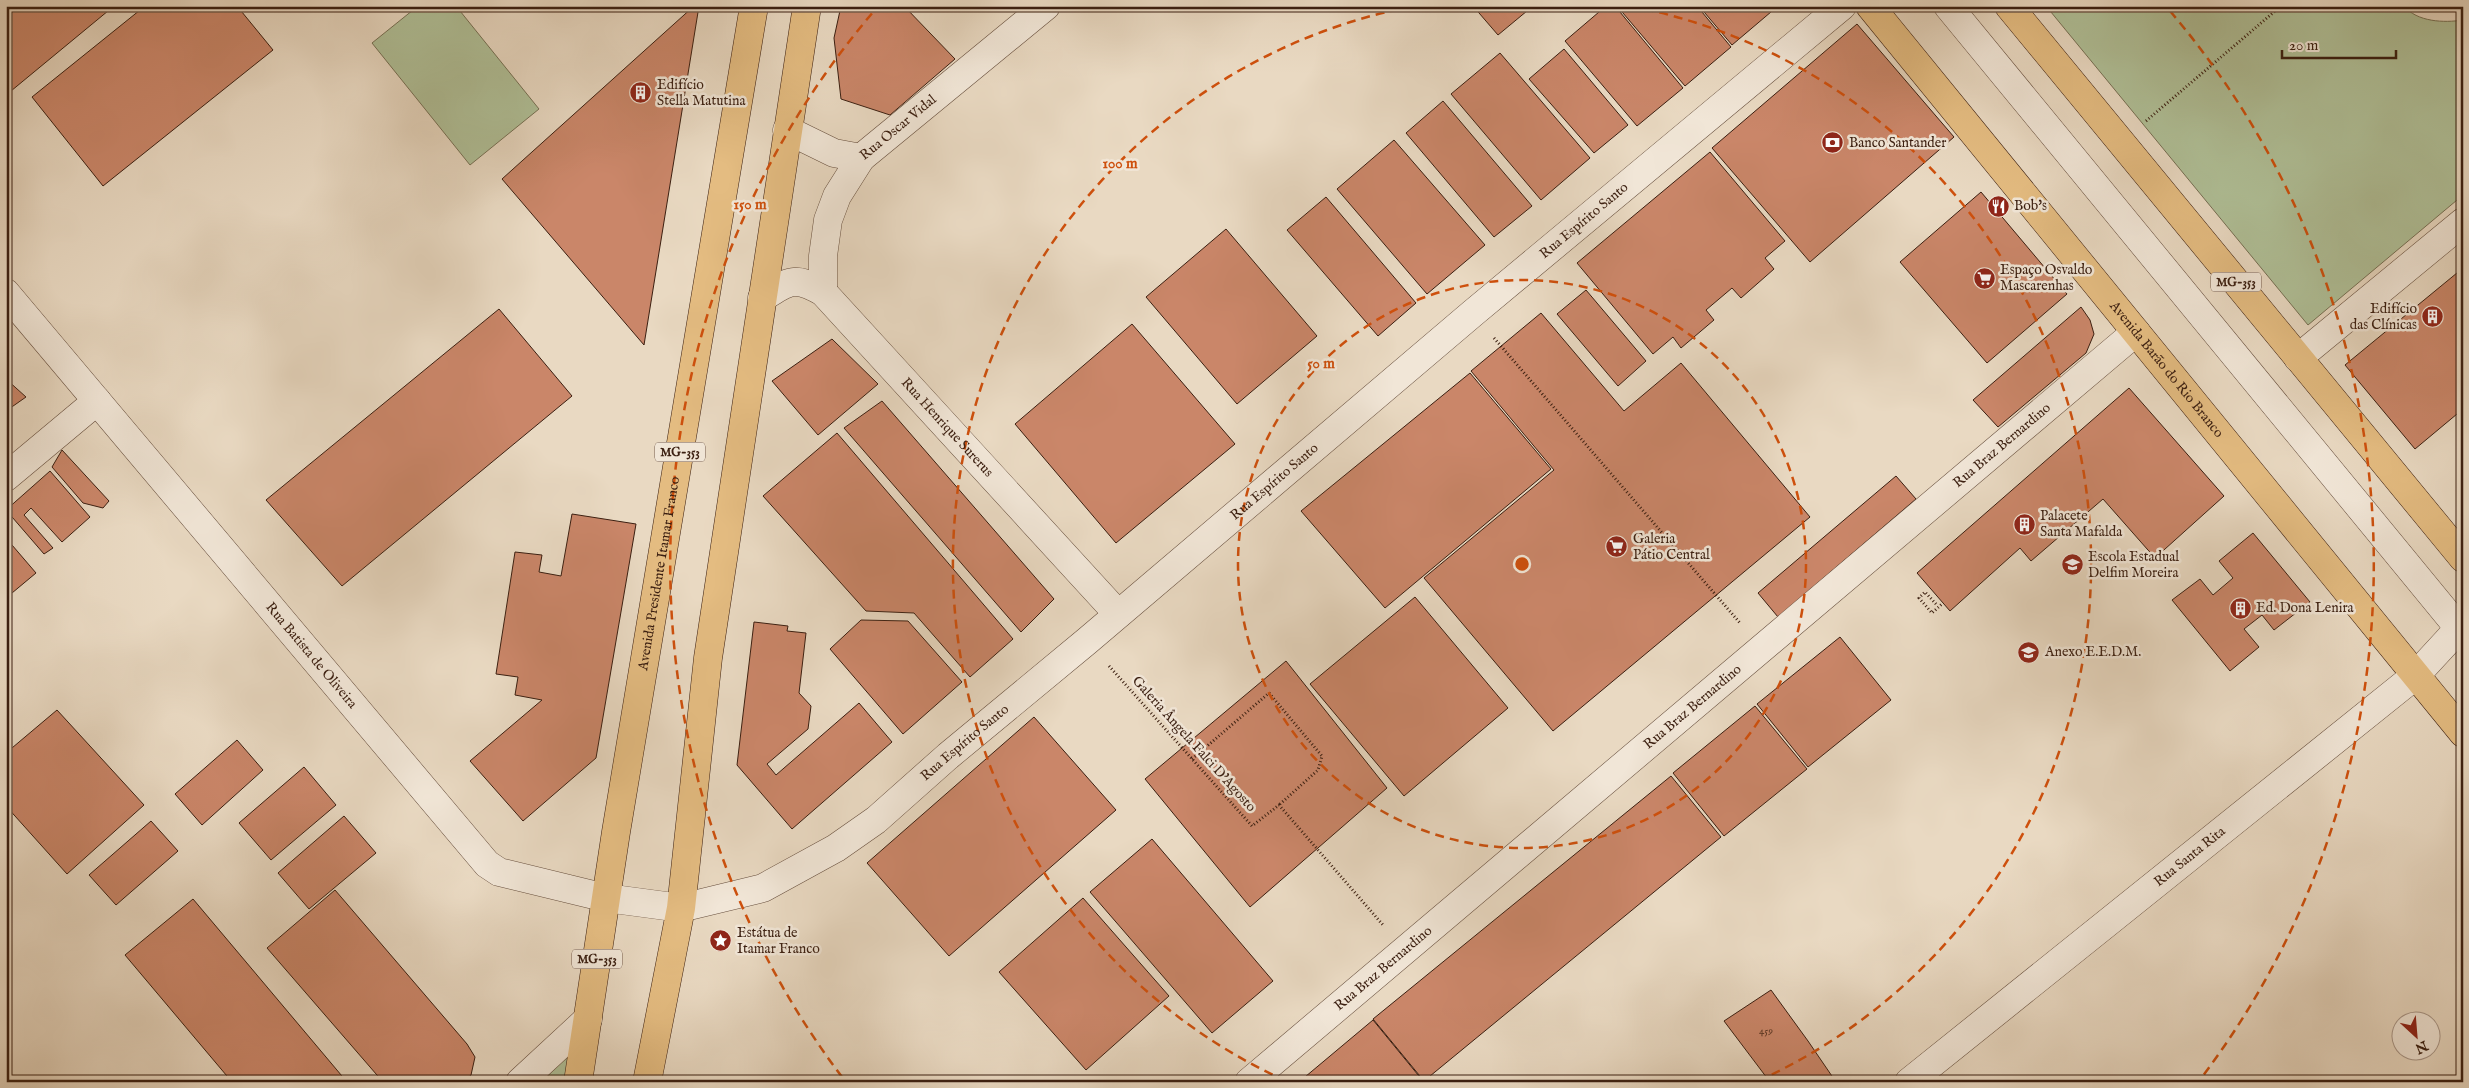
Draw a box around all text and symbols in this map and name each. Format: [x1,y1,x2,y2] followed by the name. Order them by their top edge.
[2282,28,2395,60] scale bar
[2289,36,2319,55] text: 20 m
[657,76,746,110] place label: Edifício Stella Matutina
[629,81,653,105] building icon: Edifício Stella Matutina
[856,91,940,164] street label: Rua Oscar Vidal
[1821,131,1845,155] bank icon: Banco Santander
[1849,134,1946,152] place label: Banco Santander
[1102,154,1138,173] text: 100 m
[1536,178,1632,263] street label: Rua Espírito Santo
[1986,194,2010,218] restaurant icon: Bob's
[733,195,767,214] text: 150 m
[2014,197,2047,215] place label: Bob's
[2000,261,2093,295] place label: Espaço Osvaldo Mascarenhas
[1972,266,1996,290] supermarket icon: Espaço Osvaldo Mascarenhas
[2211,272,2261,292] road number: MG-353
[2105,297,2228,442] street label: Avenida Barão do Rio Branco
[2350,300,2417,334] place label: Edifício das Clínicas
[2421,305,2445,329] building icon: Edifício das Clínicas
[1307,354,1335,373] text: 50 m
[897,374,997,481] street label: Rua Henrique Surerus
[1949,399,2055,492] street label: Rua Braz Bernardino
[1227,439,1323,524] street label: Rua Espírito Santo
[655,442,705,462] road number: MG-353
[634,475,684,673] street label: Avenida Presidente Itamar Franco
[2040,507,2123,541] place label: Palacete Santa Mafalda
[2012,512,2036,536] building icon: Palacete Santa Mafalda
[1633,530,1710,564] place label: Galeria Pátio Central
[1605,535,1629,559] supermarket icon: Galeria Pátio Central
[2088,548,2179,582] place label: Escola Estadual Delfim Moreira
[2060,553,2084,577] school or university icon: Escola Estadual Delfim Moreira
[1513,555,1531,573] centre of rings
[2228,596,2252,620] building icon: Ed. Dona Lenira
[262,599,362,713] street label: Rua Batista de Oliveira
[2256,599,2355,617] place label: Ed. Dona Lenira
[2017,640,2041,664] school or university icon: Anexo E.E.D.M.
[2044,643,2141,661] place label: Anexo E.E.D.M.
[1640,660,1746,753] street label: Rua Braz Bernardino
[1128,672,1261,816] street label: Galeria Ângela Falci D'Agosto
[917,700,1013,785] street label: Rua Espírito Santo
[2150,822,2230,891] street label: Rua Santa Rita
[1331,922,1436,1015] street label: Rua Braz Bernardino
[737,924,820,958] place label: Estátua de Itamar Franco
[709,929,733,953] place icon: Estátua de Itamar Franco
[572,950,622,969] road number: MG-353
[2392,1010,2442,1060] north arrow
[1759,1024,1773,1038] house number: 459
[2412,1036,2432,1058] text: N

